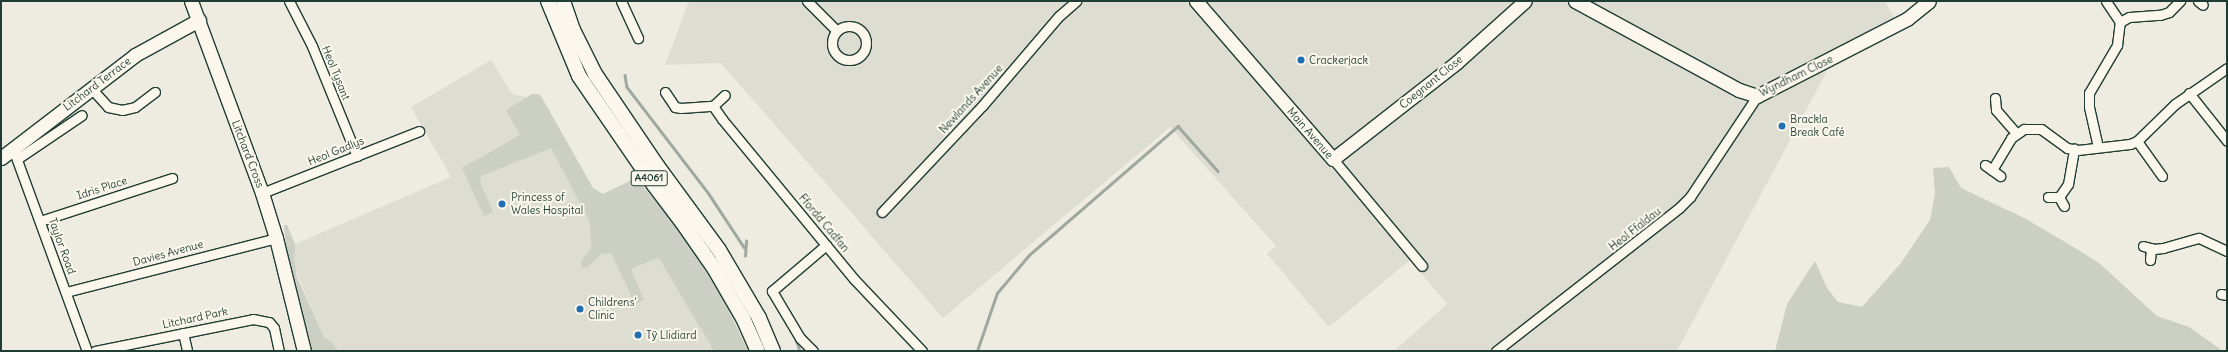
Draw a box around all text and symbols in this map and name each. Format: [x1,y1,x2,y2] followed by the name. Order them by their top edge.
[319,44,353,102] street label: Heol Tysant
[1757,52,1835,100] street label: Wyndham Close
[1309,53,1368,67] place label: Crackerjack
[1397,53,1465,111] street label: Coegnant Close
[61,54,133,114] street label: Litchard Terrace
[1296,55,1306,65] marker: Crackerjack
[937,62,1005,136] street label: Newlands Avenue
[1284,105,1336,161] street label: Main Avenue
[1790,113,1844,139] place label: Brackla Break Café
[229,118,267,190] street label: Litchard Cross
[1777,121,1787,131] marker: Brackla Break Café
[306,134,366,168] street label: Heol Gadlys
[630,170,668,186] road number: A4061
[75,174,129,202] street label: Idris Place
[511,191,583,217] place label: Princess of Wales Hospital
[796,191,852,255] street label: Ffordd Cadfan
[496,198,508,210] marker: Princess of Wales Hospital
[1606,205,1664,253] street label: Heol Ffaldau
[46,216,78,276] street label: Taylor Road
[131,237,205,269] street label: Davies Avenue
[588,296,637,322] place label: Childrens' Clinic
[575,304,585,314] marker: Childrens' Clinic
[161,305,229,331] street label: Litchard Park
[646,328,697,342] place label: Tŷ Llidiard
[633,330,643,340] marker: Tŷ Llidiard

